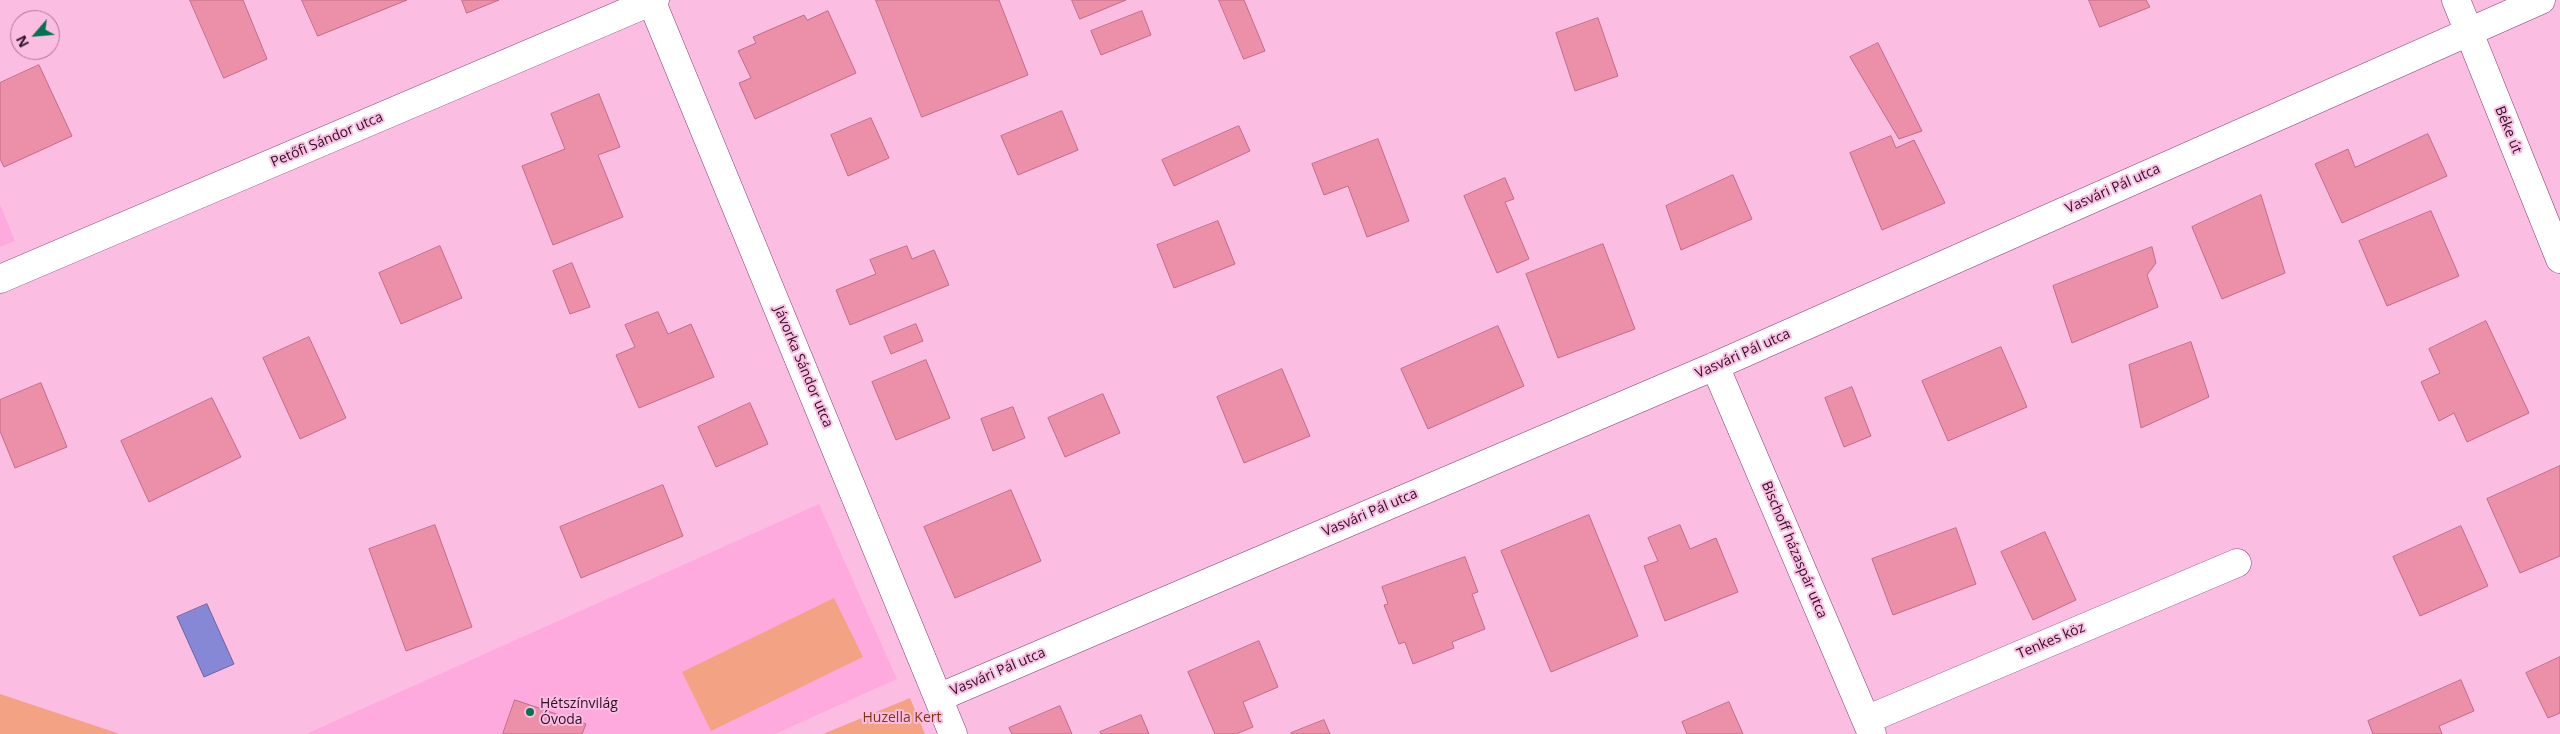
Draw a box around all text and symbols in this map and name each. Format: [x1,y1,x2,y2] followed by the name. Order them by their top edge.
[10,10,60,60] north arrow
[11,32,33,51] text: N
[2491,104,2525,156] street label: Béke út
[268,109,386,171] street label: Petőfi Sándor utca
[2063,161,2163,217] street label: Vasvári Pál utca
[770,304,836,430] street label: Jávorka Sándor utca
[1693,326,1793,382] street label: Vasvári Pál utca
[1758,479,1830,621] street label: Bischoff házaspár utca
[1320,485,1420,541] street label: Vasvári Pál utca
[2015,619,2087,663] street label: Tenkes köz
[948,644,1048,700] street label: Vasvári Pál utca
[540,696,618,729] place label: Hétszínvilág Óvoda
[524,706,536,718] marker: Hétszínvilág Óvoda
[863,710,941,726] park label: Huzella Kert

